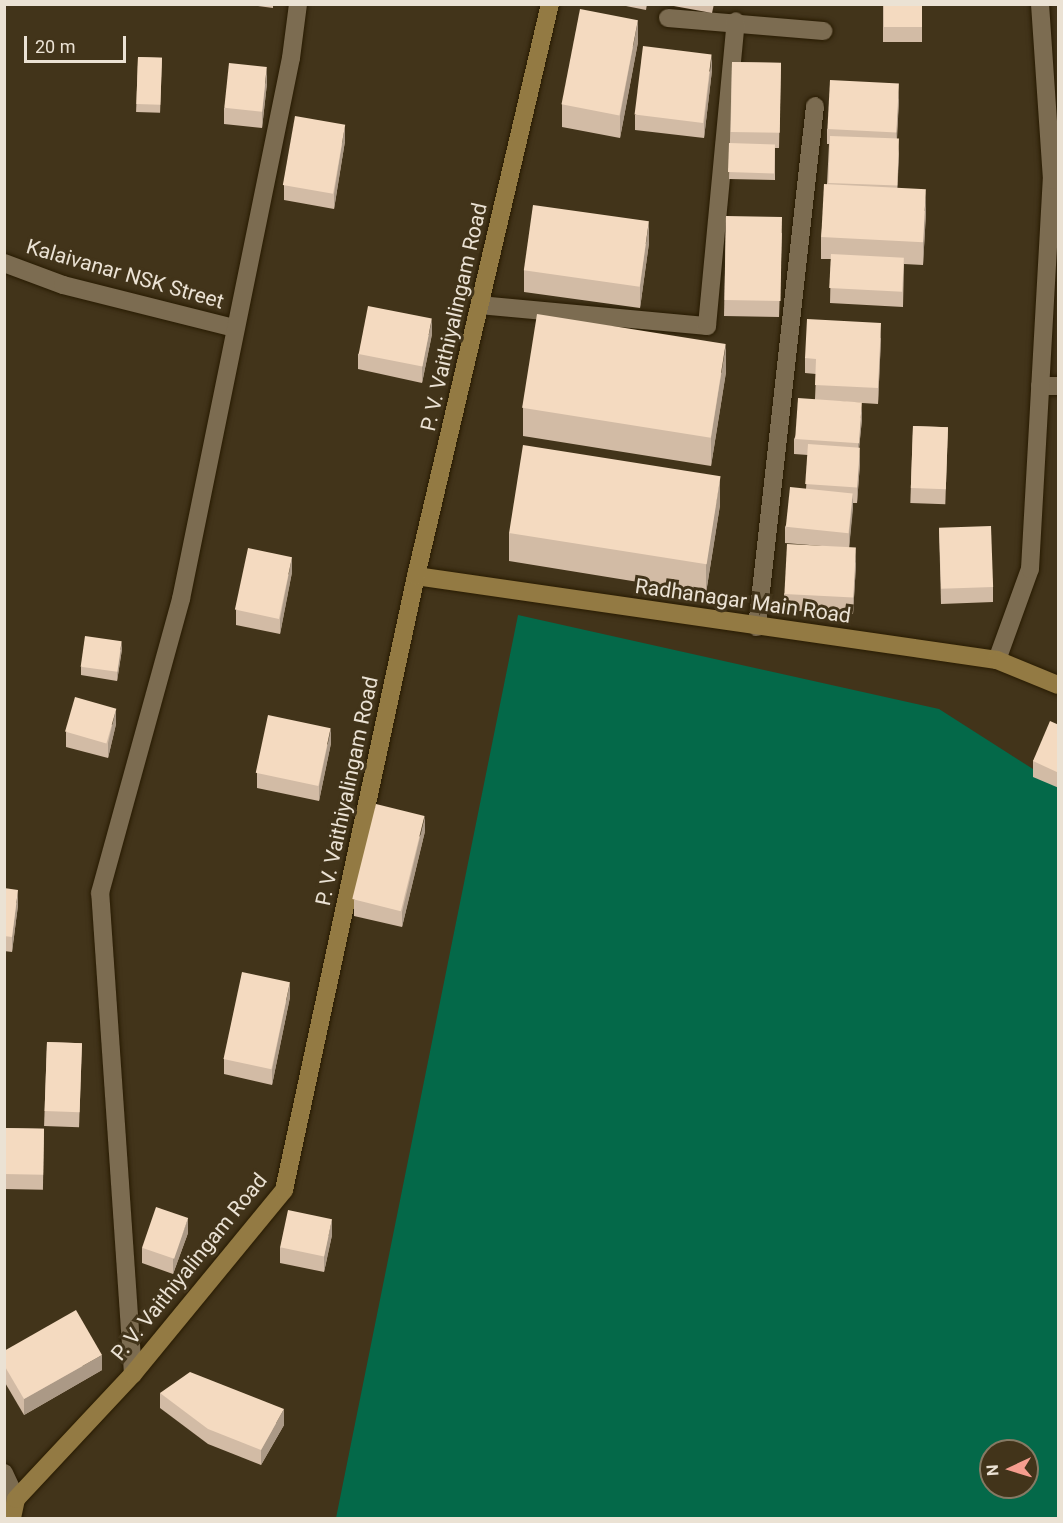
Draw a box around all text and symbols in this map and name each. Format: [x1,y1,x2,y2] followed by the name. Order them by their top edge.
[27,24,129,62] scale bar
[35,36,75,57] text: 20 m
[415,200,493,434] street label: P. V. Vaithiyalingam Road
[23,234,227,314] street label: Kalaivanar NSK Street
[634,573,852,629] street label: Radhanagar Main Road
[310,674,384,908] street label: P. V. Vaithiyalingam Road
[106,1168,272,1366] street label: P. V. Vaithiyalingam Road
[979,1439,1039,1499] north arrow
[983,1464,1002,1476] text: N

